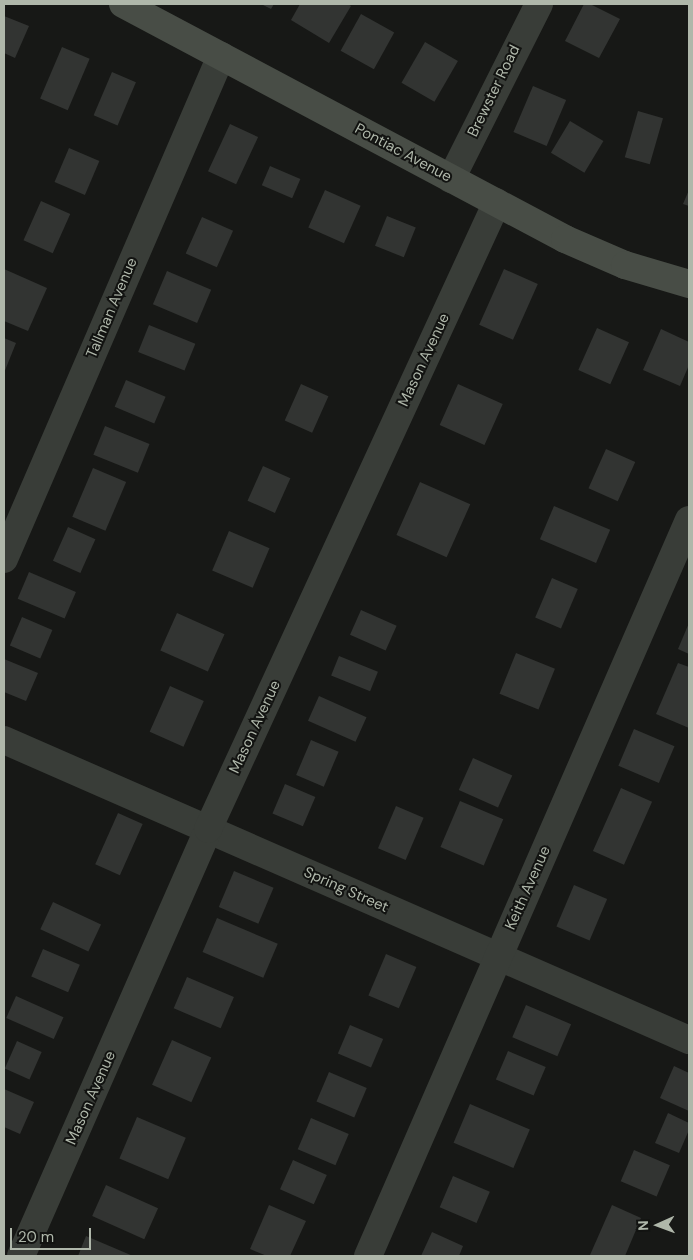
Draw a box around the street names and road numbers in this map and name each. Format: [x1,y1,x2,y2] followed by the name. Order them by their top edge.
[464,42,524,140] street label: Brewster Road
[352,120,454,186] street label: Pontiac Avenue
[83,255,141,361] street label: Tallman Avenue
[395,311,453,409] street label: Mason Avenue
[226,678,284,776] street label: Mason Avenue
[502,843,554,933] street label: Keith Avenue
[301,863,391,917] street label: Spring Street
[62,1048,120,1148] street label: Mason Avenue

